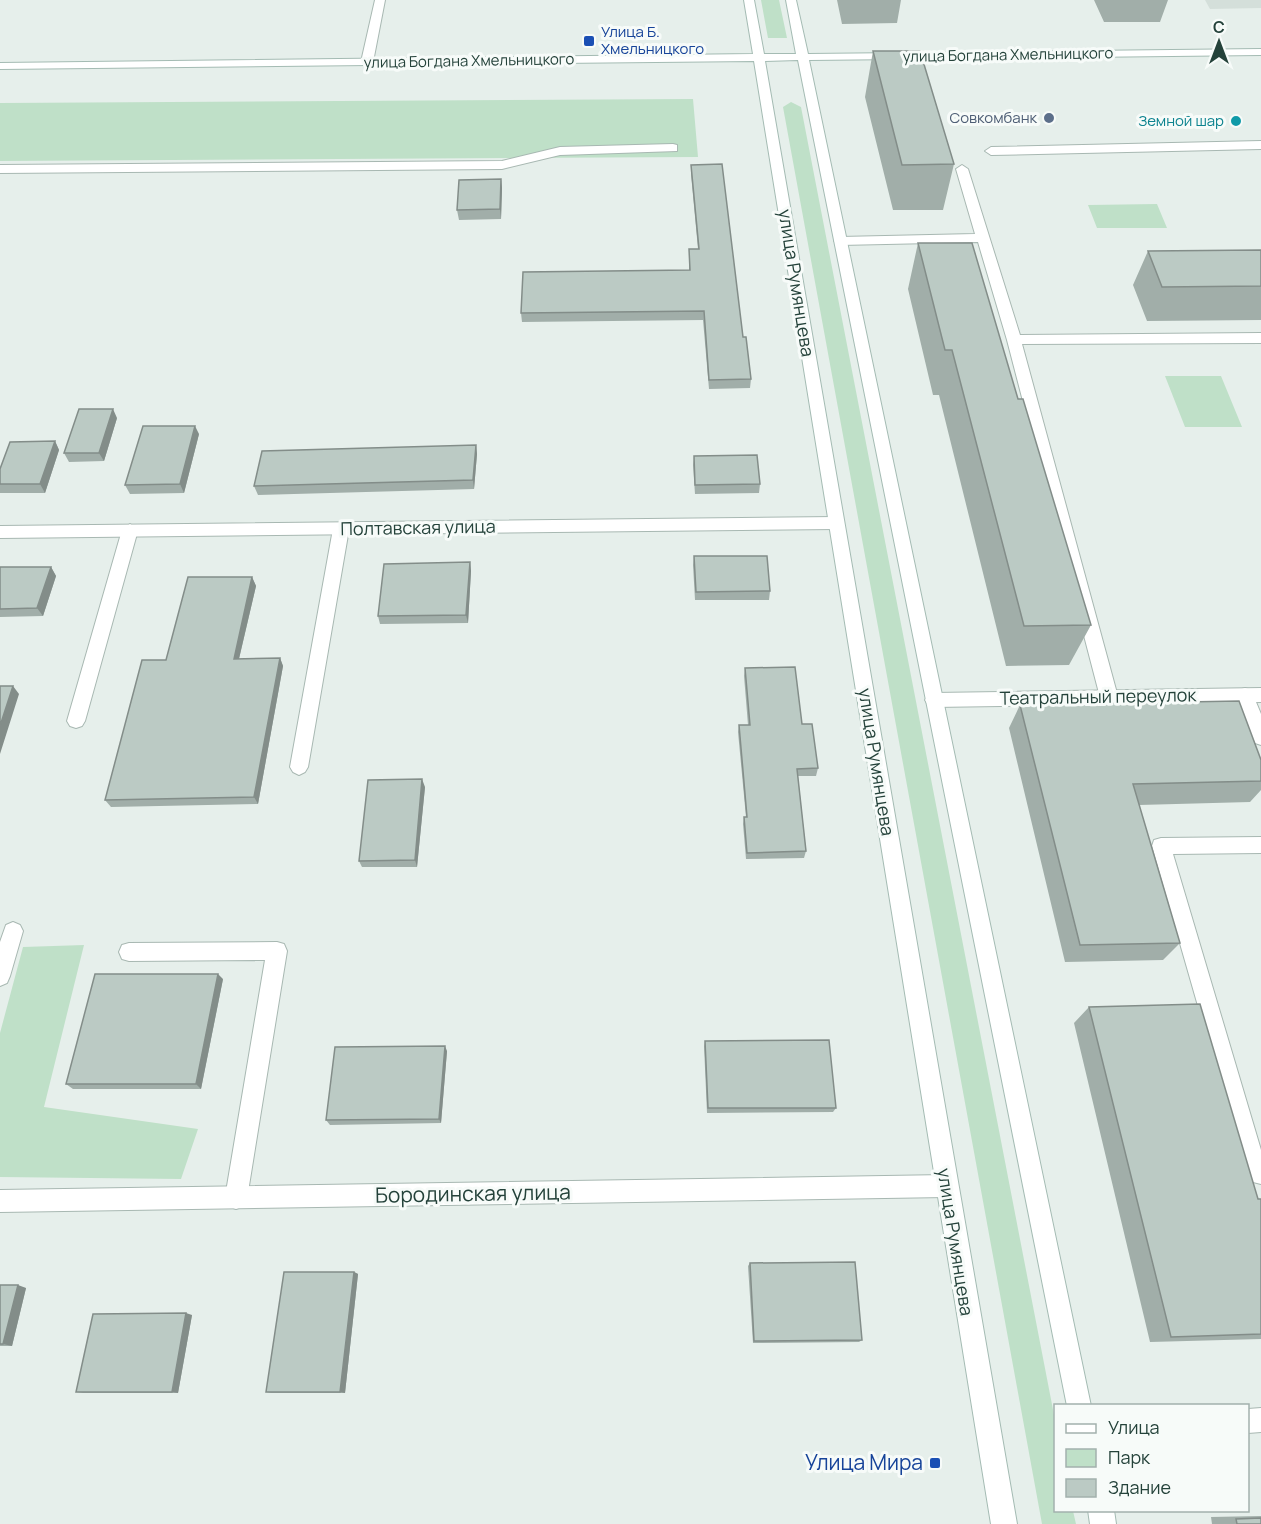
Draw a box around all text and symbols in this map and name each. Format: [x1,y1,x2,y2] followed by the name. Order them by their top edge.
[1189,12,1249,72] north arrow
[1213,16,1225,38] text: С
[601,21,704,59] place label: Улица Б. Хмельницкого
[582,34,596,48] marker: Улица Б. Хмельницкого
[902,42,1114,67] street label: улица Богдана Хмельницкого
[363,48,575,73] street label: улица Богдана Хмельницкого
[949,107,1038,128] place label: Совкомбанк
[1138,110,1224,131] place label: Земной шар
[1042,111,1056,125] marker: Совкомбанк
[1229,114,1243,128] marker: Земной шар
[773,207,821,358] street label: улица Румянцева
[340,514,496,540] street label: Полтавская улица
[999,682,1198,710] street label: Театральный переулок
[853,686,901,837] street label: улица Румянцева
[932,1166,980,1317] street label: улица Румянцева
[375,1177,571,1209] street label: Бородинская улица
[1054,1404,1249,1512] legend
[1108,1415,1160,1439] text: Улица
[1108,1445,1151,1469] text: Парк
[805,1448,923,1476] place label: Улица Мира
[928,1456,942,1470] marker: Улица Мира
[1108,1475,1171,1499] text: Здание

